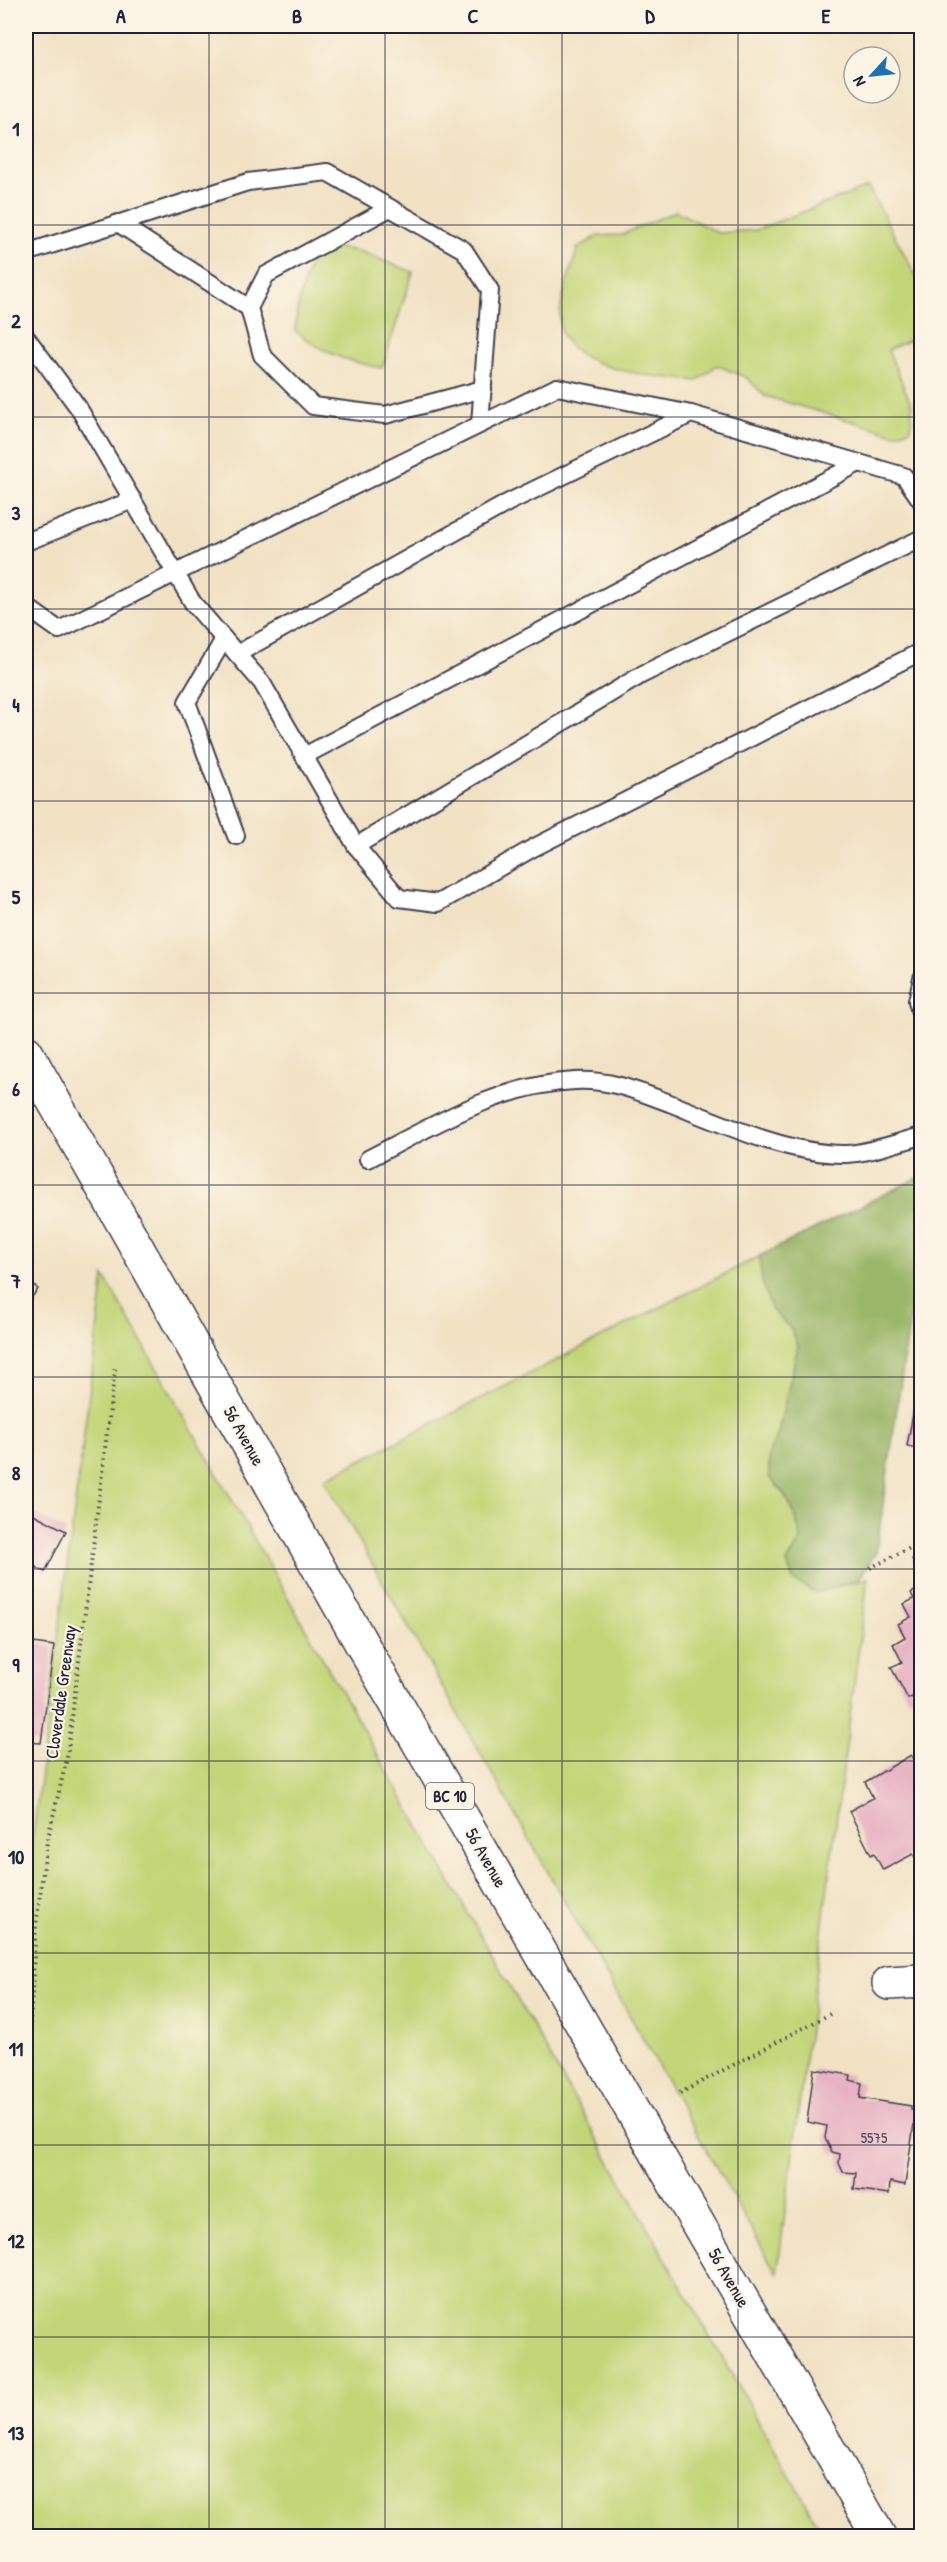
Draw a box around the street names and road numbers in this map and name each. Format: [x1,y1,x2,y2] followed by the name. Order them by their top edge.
[218,1401,271,1470] street label: 56 Avenue
[39,1623,82,1760] street label: Cloverdale Greenway
[426,1783,474,1809] road number: BC 10
[459,1824,513,1892] street label: 56 Avenue
[702,2244,756,2312] street label: 56 Avenue

